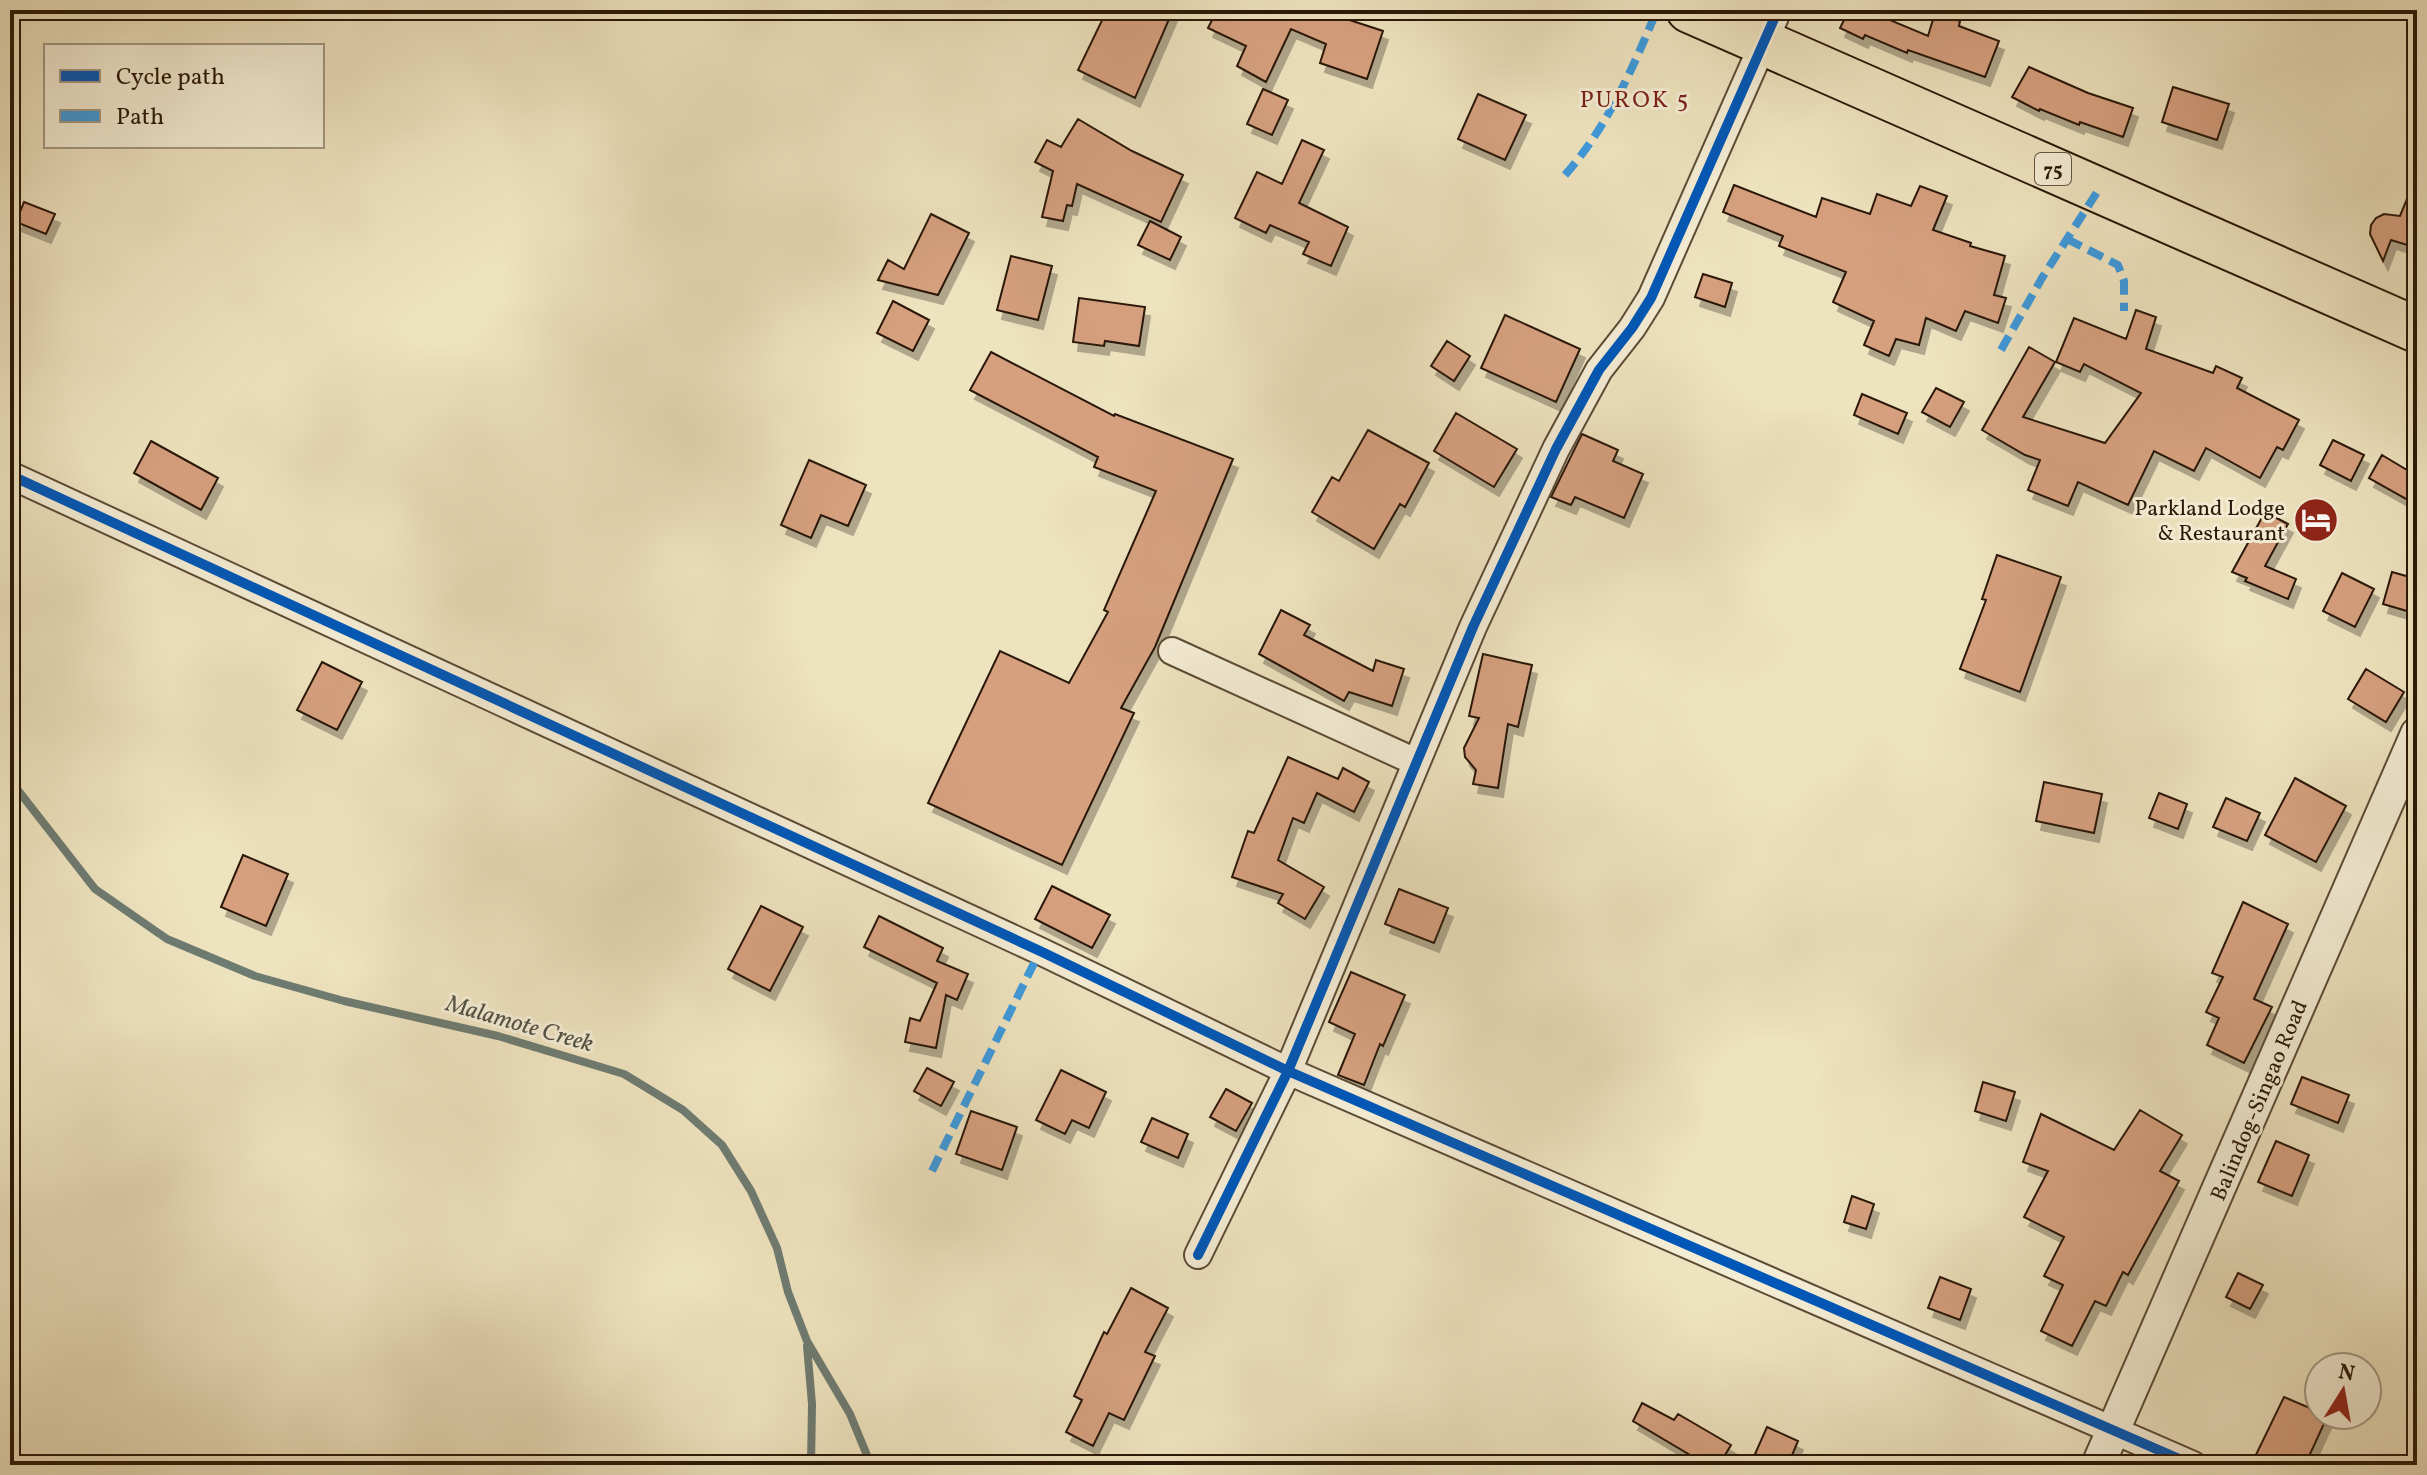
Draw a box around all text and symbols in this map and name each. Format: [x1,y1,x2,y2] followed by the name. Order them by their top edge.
[44,44,324,148] legend
[116,61,225,95] text: Cycle path
[1580,84,1690,118] district label: PUROK 5
[116,101,164,135] text: Path
[2035,153,2071,185] road number: 75
[2134,494,2285,550] place label: Parkland Lodge & Restaurant
[2292,496,2340,544] hotel icon: Parkland Lodge & Restaurant
[441,987,597,1062] water label: Malamote Creek
[2204,996,2317,1206] street label: Balindog-Singao Road
[2303,1351,2383,1431] north arrow
[2336,1357,2357,1391] text: N

